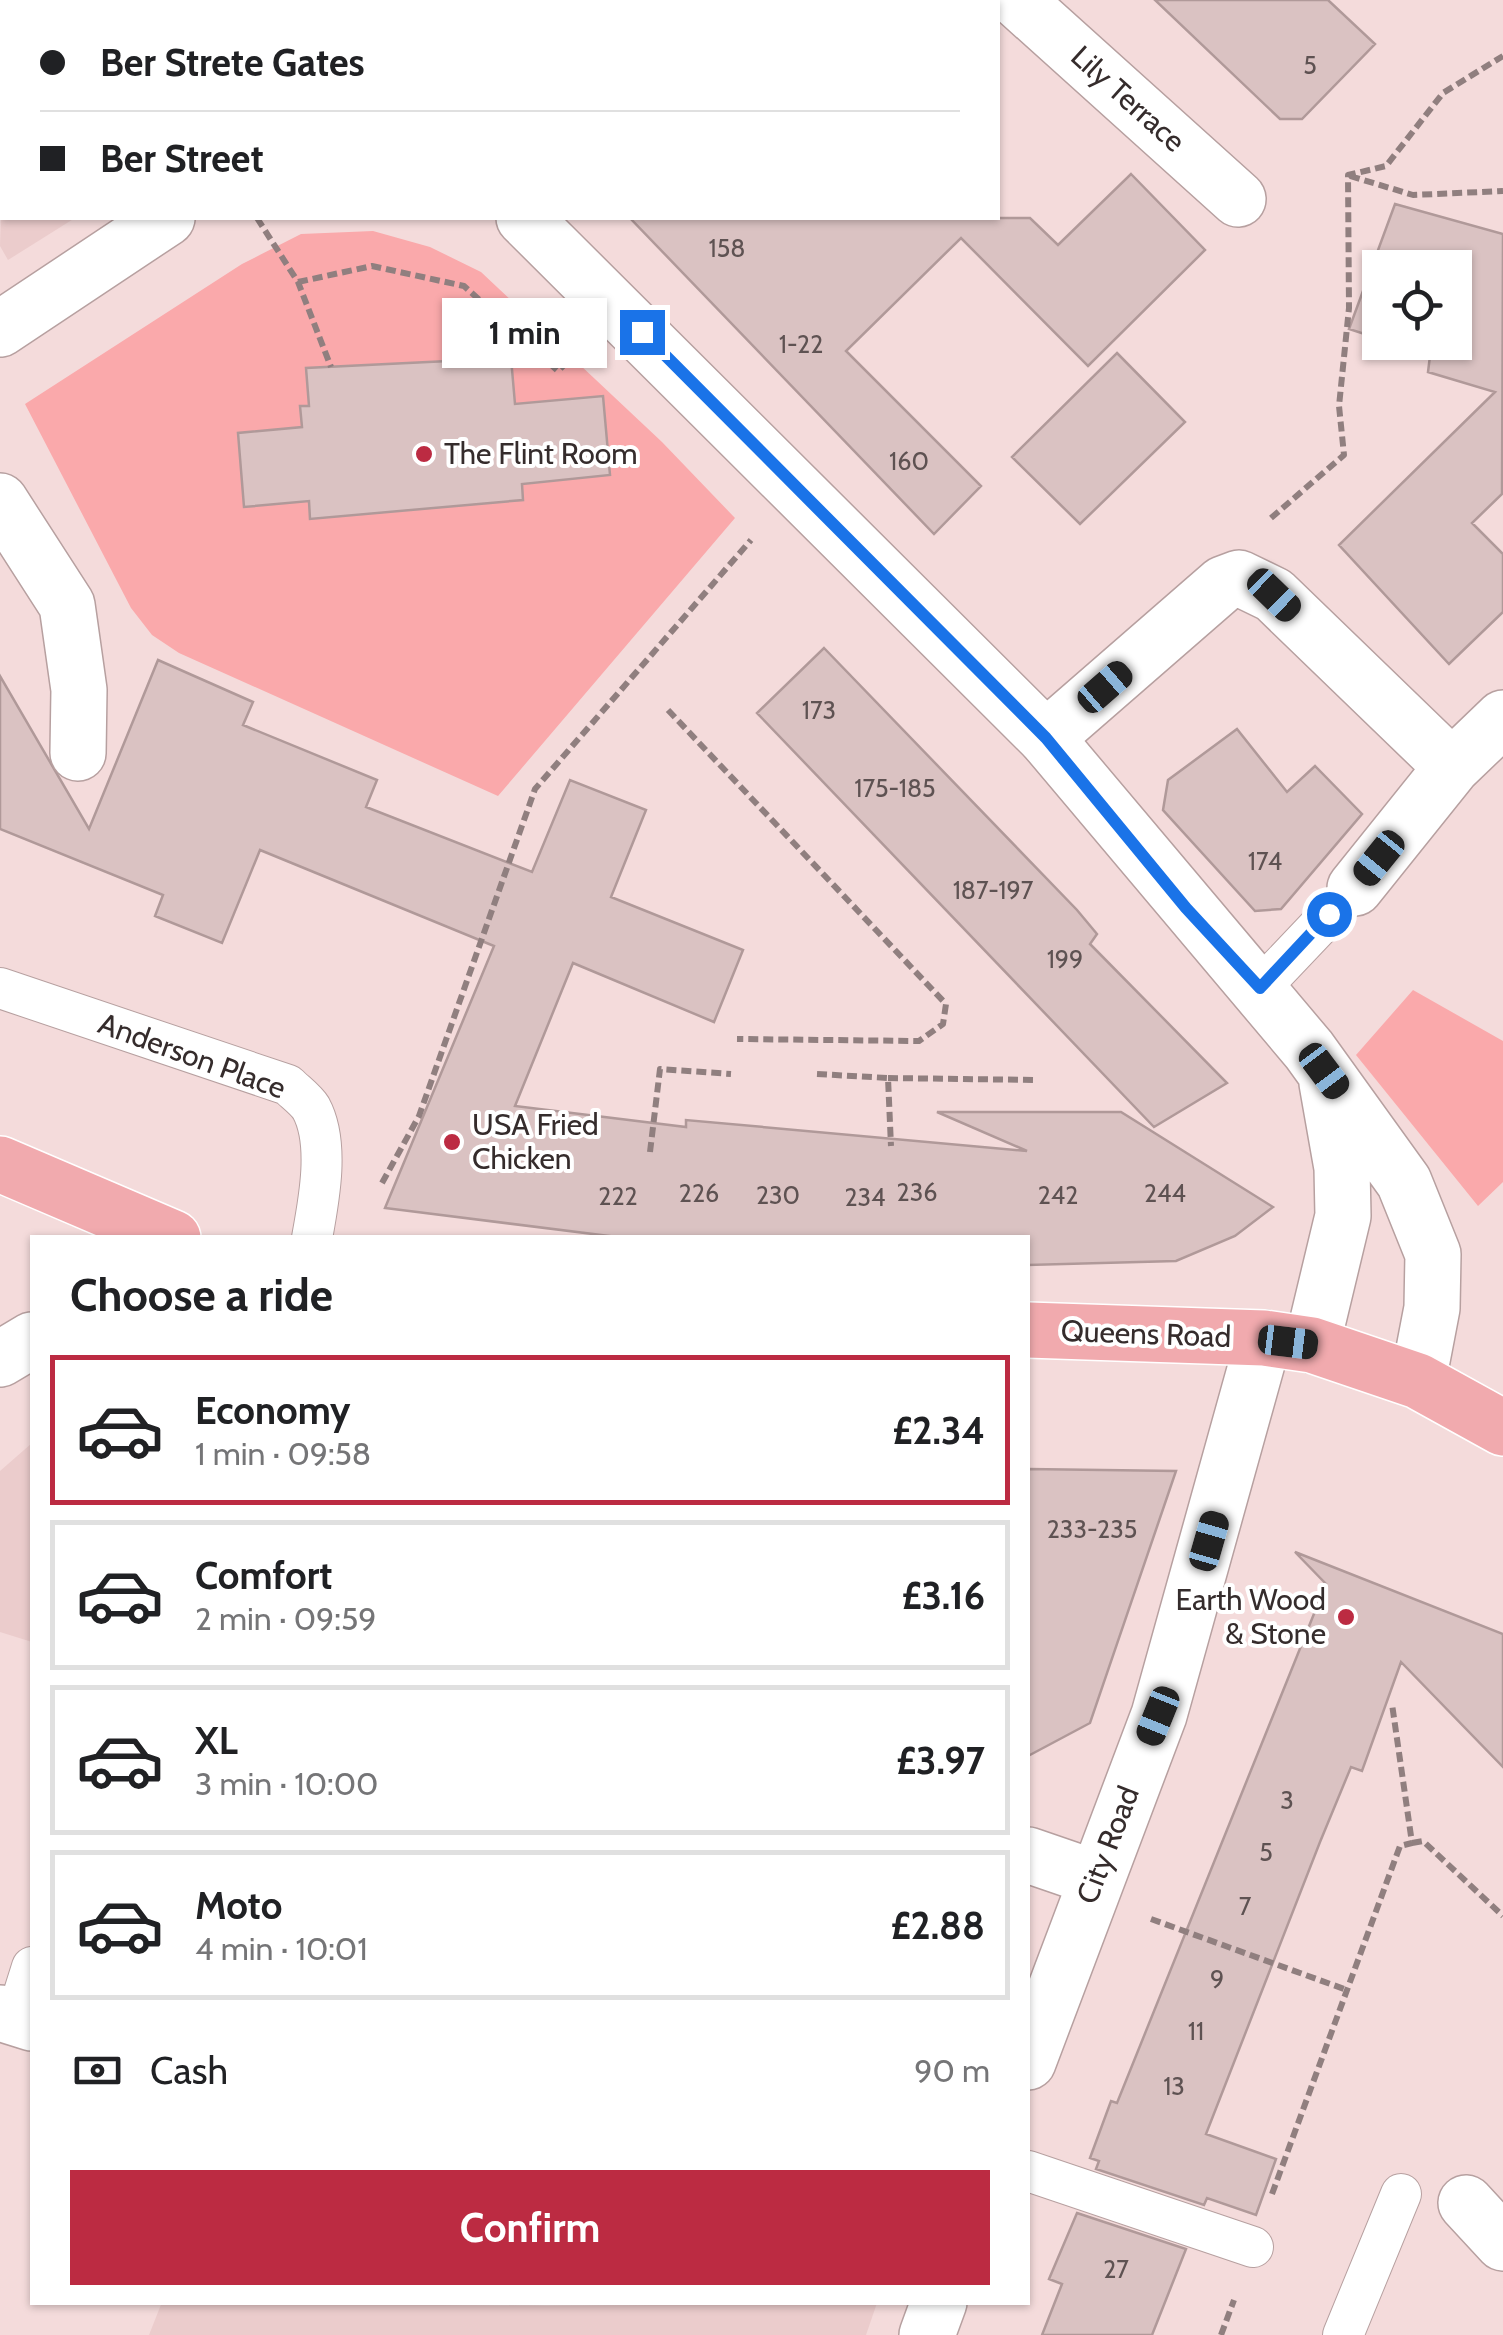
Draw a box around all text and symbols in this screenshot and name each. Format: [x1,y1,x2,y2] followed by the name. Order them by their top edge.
[1064,38,1193,160] street label: Lily Terrace
[100,39,365,86] text: Ber Strete Gates
[1303,50,1317,80] house number: 5
[100,135,264,182] text: Ber Street
[709,233,745,263] house number: 158
[1362,250,1472,360] map controls
[1362,250,1472,360] button: locate
[442,297,607,367] callout: 1 min
[620,310,665,355] route end
[488,313,561,352] text: 1 min
[779,329,823,359] house number: 1-22
[444,435,638,472] place label: The Flint Room
[413,443,435,465] marker: The Flint Room
[889,446,929,476] house number: 160
[1242,563,1306,627] car
[1073,656,1137,718] car
[802,695,836,725] house number: 173
[854,773,936,803] house number: 175-185
[1348,825,1410,891] car
[1248,846,1282,876] house number: 174
[953,875,1034,905] house number: 187-197
[1307,892,1352,937] route start
[1047,944,1083,974] house number: 199
[94,1005,291,1107] street label: Anderson Place
[1294,1038,1354,1104] car
[472,1106,599,1177] place label: USA Fried Chicken
[441,1131,463,1153] marker: USA Fried Chicken
[897,1177,937,1207] house number: 236
[679,1178,719,1208] house number: 226
[1144,1178,1186,1208] house number: 244
[756,1180,800,1210] house number: 230
[1038,1180,1078,1210] house number: 242
[598,1181,638,1211] house number: 222
[844,1182,886,1212] house number: 234
[70,1268,333,1322] text: Choose a ride
[1060,1312,1232,1355] street label: Queens Road
[1256,1323,1320,1361] car
[75,1385,165,1475] icon: car
[195,1387,350,1434] text: Economy
[893,1407,985,1454] text: £2.34
[195,1434,371,1473] text: 1 min · 09:58
[1186,1508,1232,1574] car
[1047,1514,1137,1544] house number: 233-235
[75,1550,165,1640] icon: car
[195,1552,332,1599] text: Comfort
[902,1572,985,1619] text: £3.16
[1176,1581,1326,1652] place label: Earth Wood & Stone
[195,1599,376,1638] text: 2 min · 09:59
[1335,1606,1357,1628] marker: Earth Wood & Stone
[1133,1683,1183,1749] car
[75,1715,165,1805] icon: car
[195,1717,238,1764] text: XL
[896,1737,985,1784] text: £3.97
[195,1764,378,1803] text: 3 min · 10:00
[1068,1781,1147,1909] street label: City Road
[1280,1785,1294,1815] house number: 3
[1259,1837,1273,1867] house number: 5
[75,1880,165,1970] icon: car
[195,1882,282,1929] text: Moto
[1239,1891,1252,1921] house number: 7
[891,1902,985,1949] text: £2.88
[195,1929,368,1968] text: 4 min · 10:01
[1210,1964,1224,1994] house number: 9
[1188,2016,1204,2046] house number: 11
[70,2043,125,2098] icon: cash
[150,2047,228,2094] text: Cash
[914,2051,990,2090] text: 90 m
[1163,2071,1185,2101] house number: 13
[70,2170,990,2285] button: Confirm
[1103,2254,1129,2284] house number: 27

